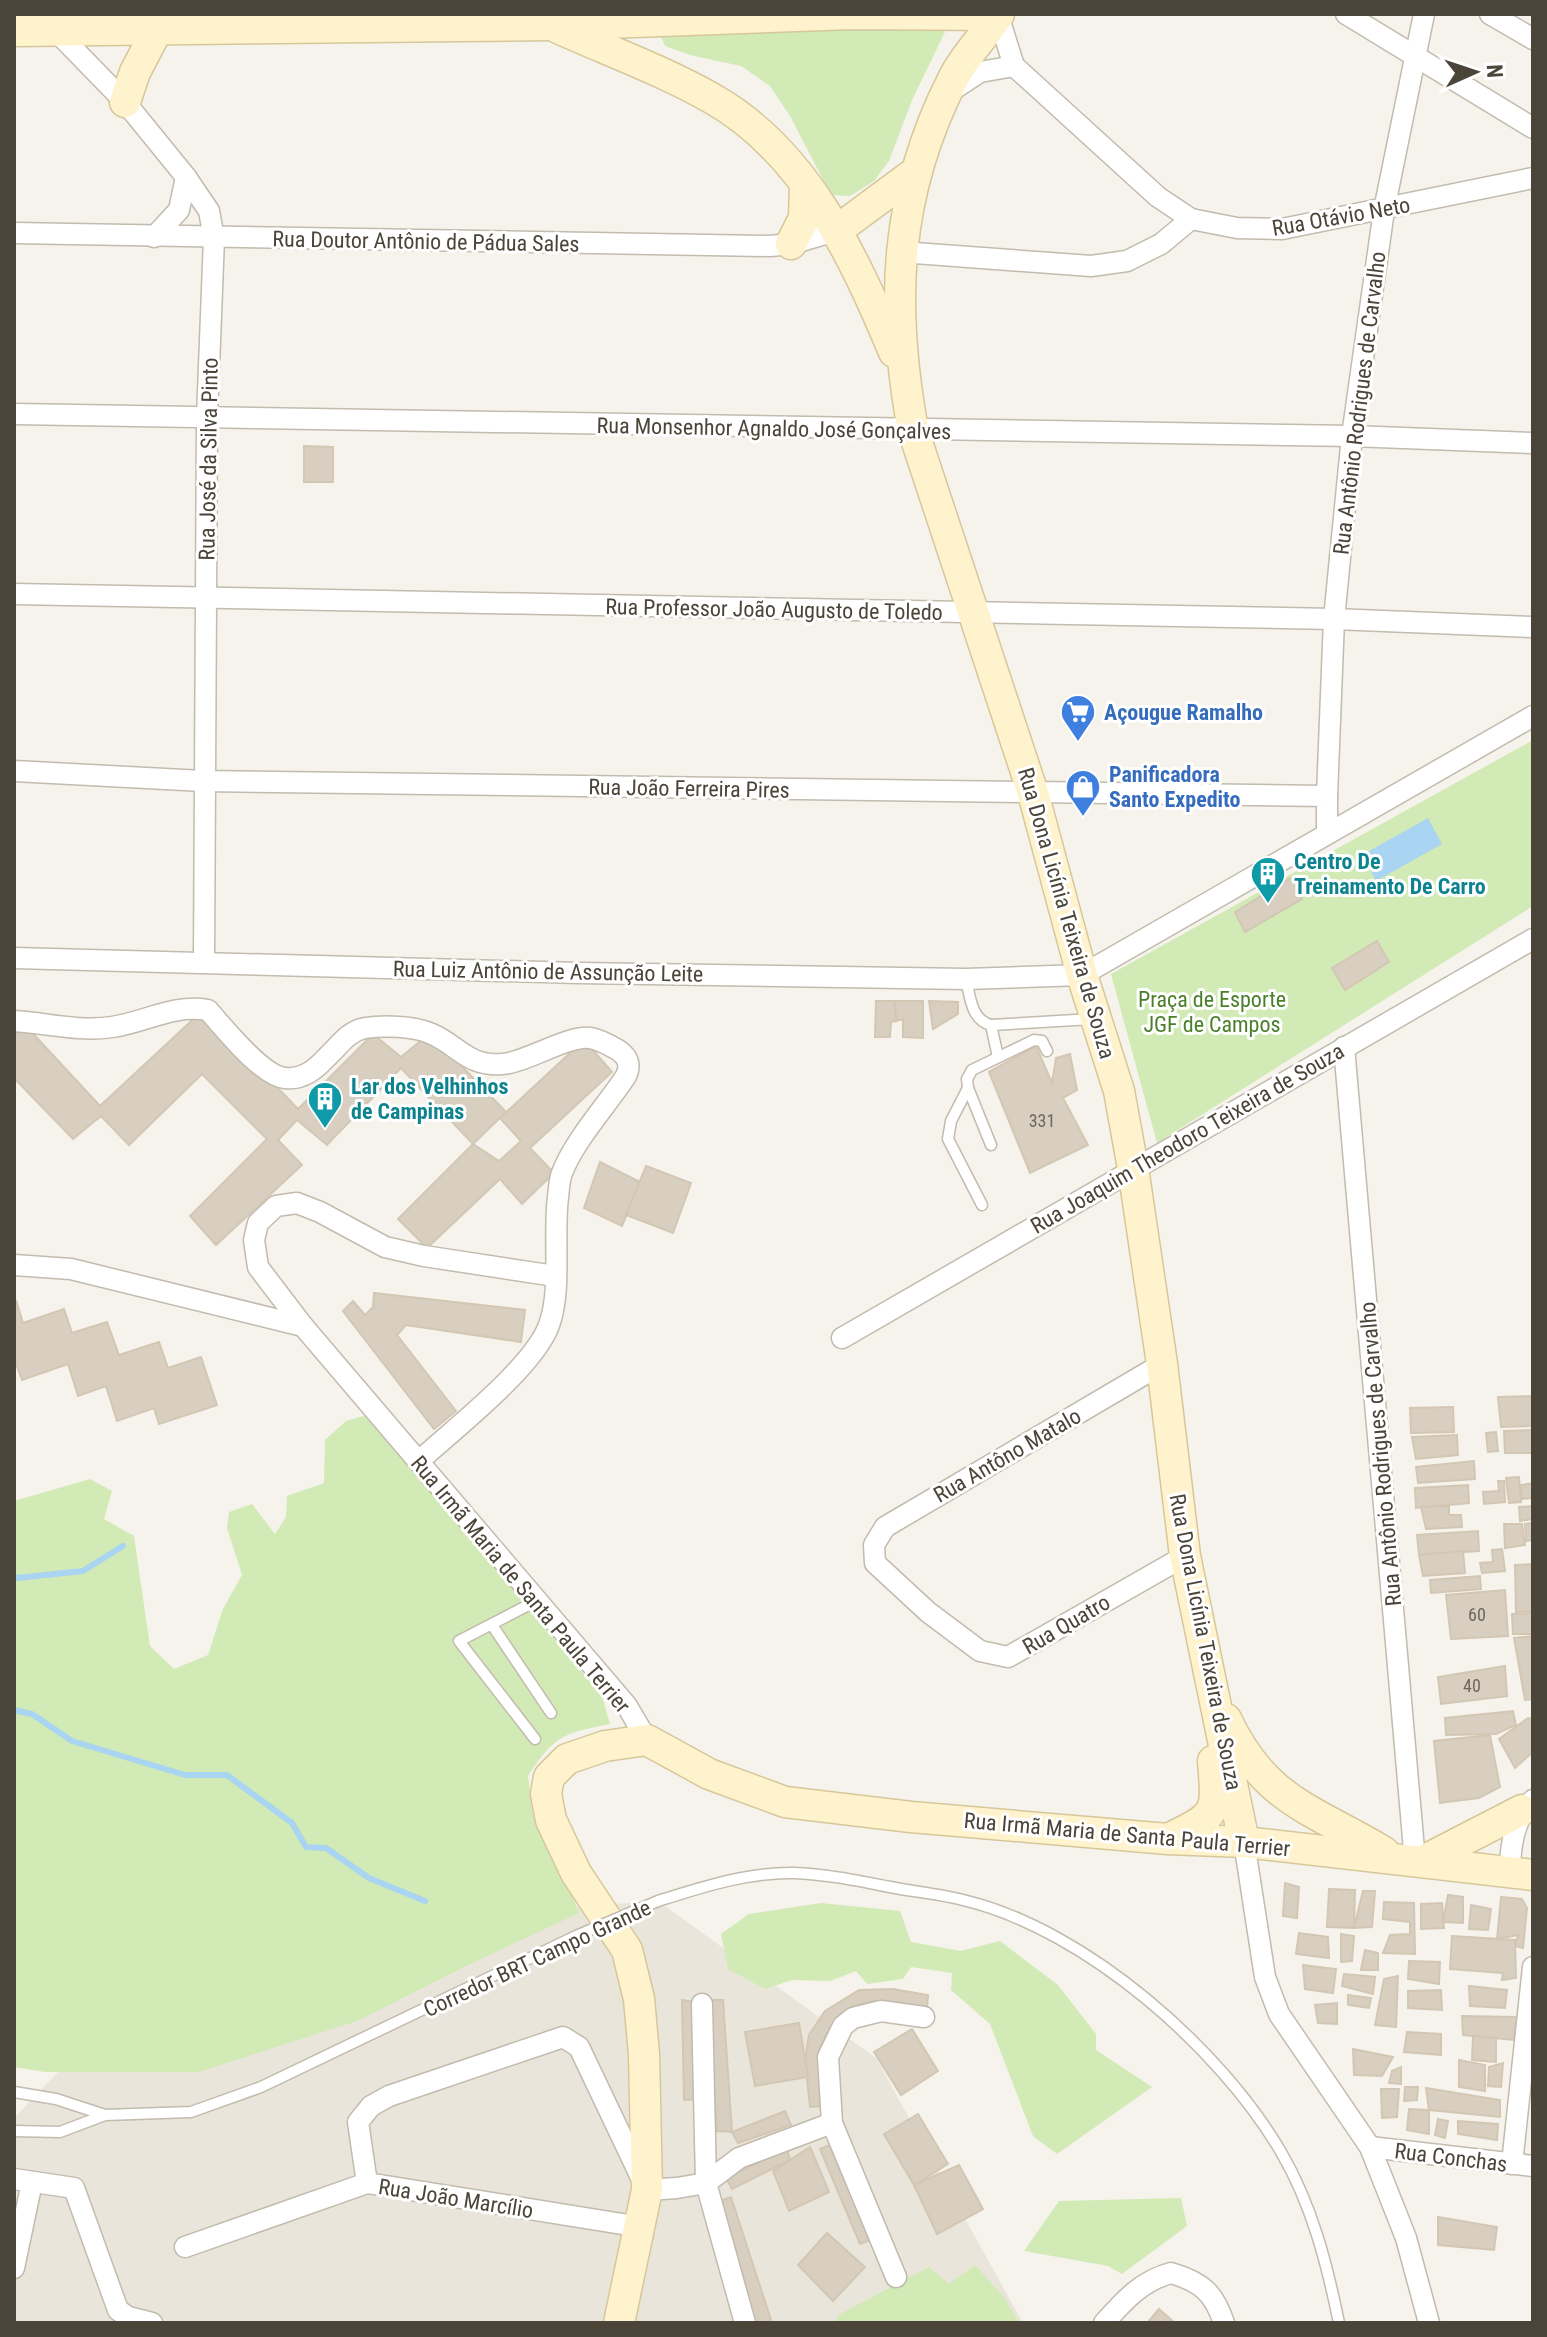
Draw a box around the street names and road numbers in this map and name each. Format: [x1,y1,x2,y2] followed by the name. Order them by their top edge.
[1270,192,1412,241] street label: Rua Otávio Neto
[272,226,580,257] street label: Rua Doutor Antônio de Pádua Sales
[1328,250,1391,556] street label: Rua Antônio Rodrigues de Carvalho
[194,357,223,561] street label: Rua José da Silva Pinto
[597,413,951,444] street label: Rua Monsenhor Agnaldo José Gonçalves
[605,594,943,625] street label: Rua Professor João Augusto de Toledo
[1013,765,1120,1061] street label: Rua Dona Licínia Teixeira de Souza
[588,774,790,803] street label: Rua João Ferreira Pires
[393,956,703,987] street label: Rua Luiz Antônio de Assunção Leite
[1026,1038,1348,1239] street label: Rua Joaquim Theodoro Teixeira de Souza
[1355,1301,1406,1607] street label: Rua Antônio Rodrigues de Carvalho
[929,1403,1085,1508] street label: Rua Antôno Matalo
[406,1451,636,1718] street label: Rua Irmã Maria de Santa Paula Terrier
[1164,1492,1247,1792] street label: Rua Dona Licínia Teixeira de Souza
[1018,1590,1114,1659] street label: Rua Quatro
[963,1808,1291,1861] street label: Rua Irmã Maria de Santa Paula Terrier
[420,1895,655,2022] street label: Corredor BRT Campo Grande
[1393,2138,1509,2177] street label: Rua Conchas
[377,2174,535,2223] street label: Rua João Marcílio

